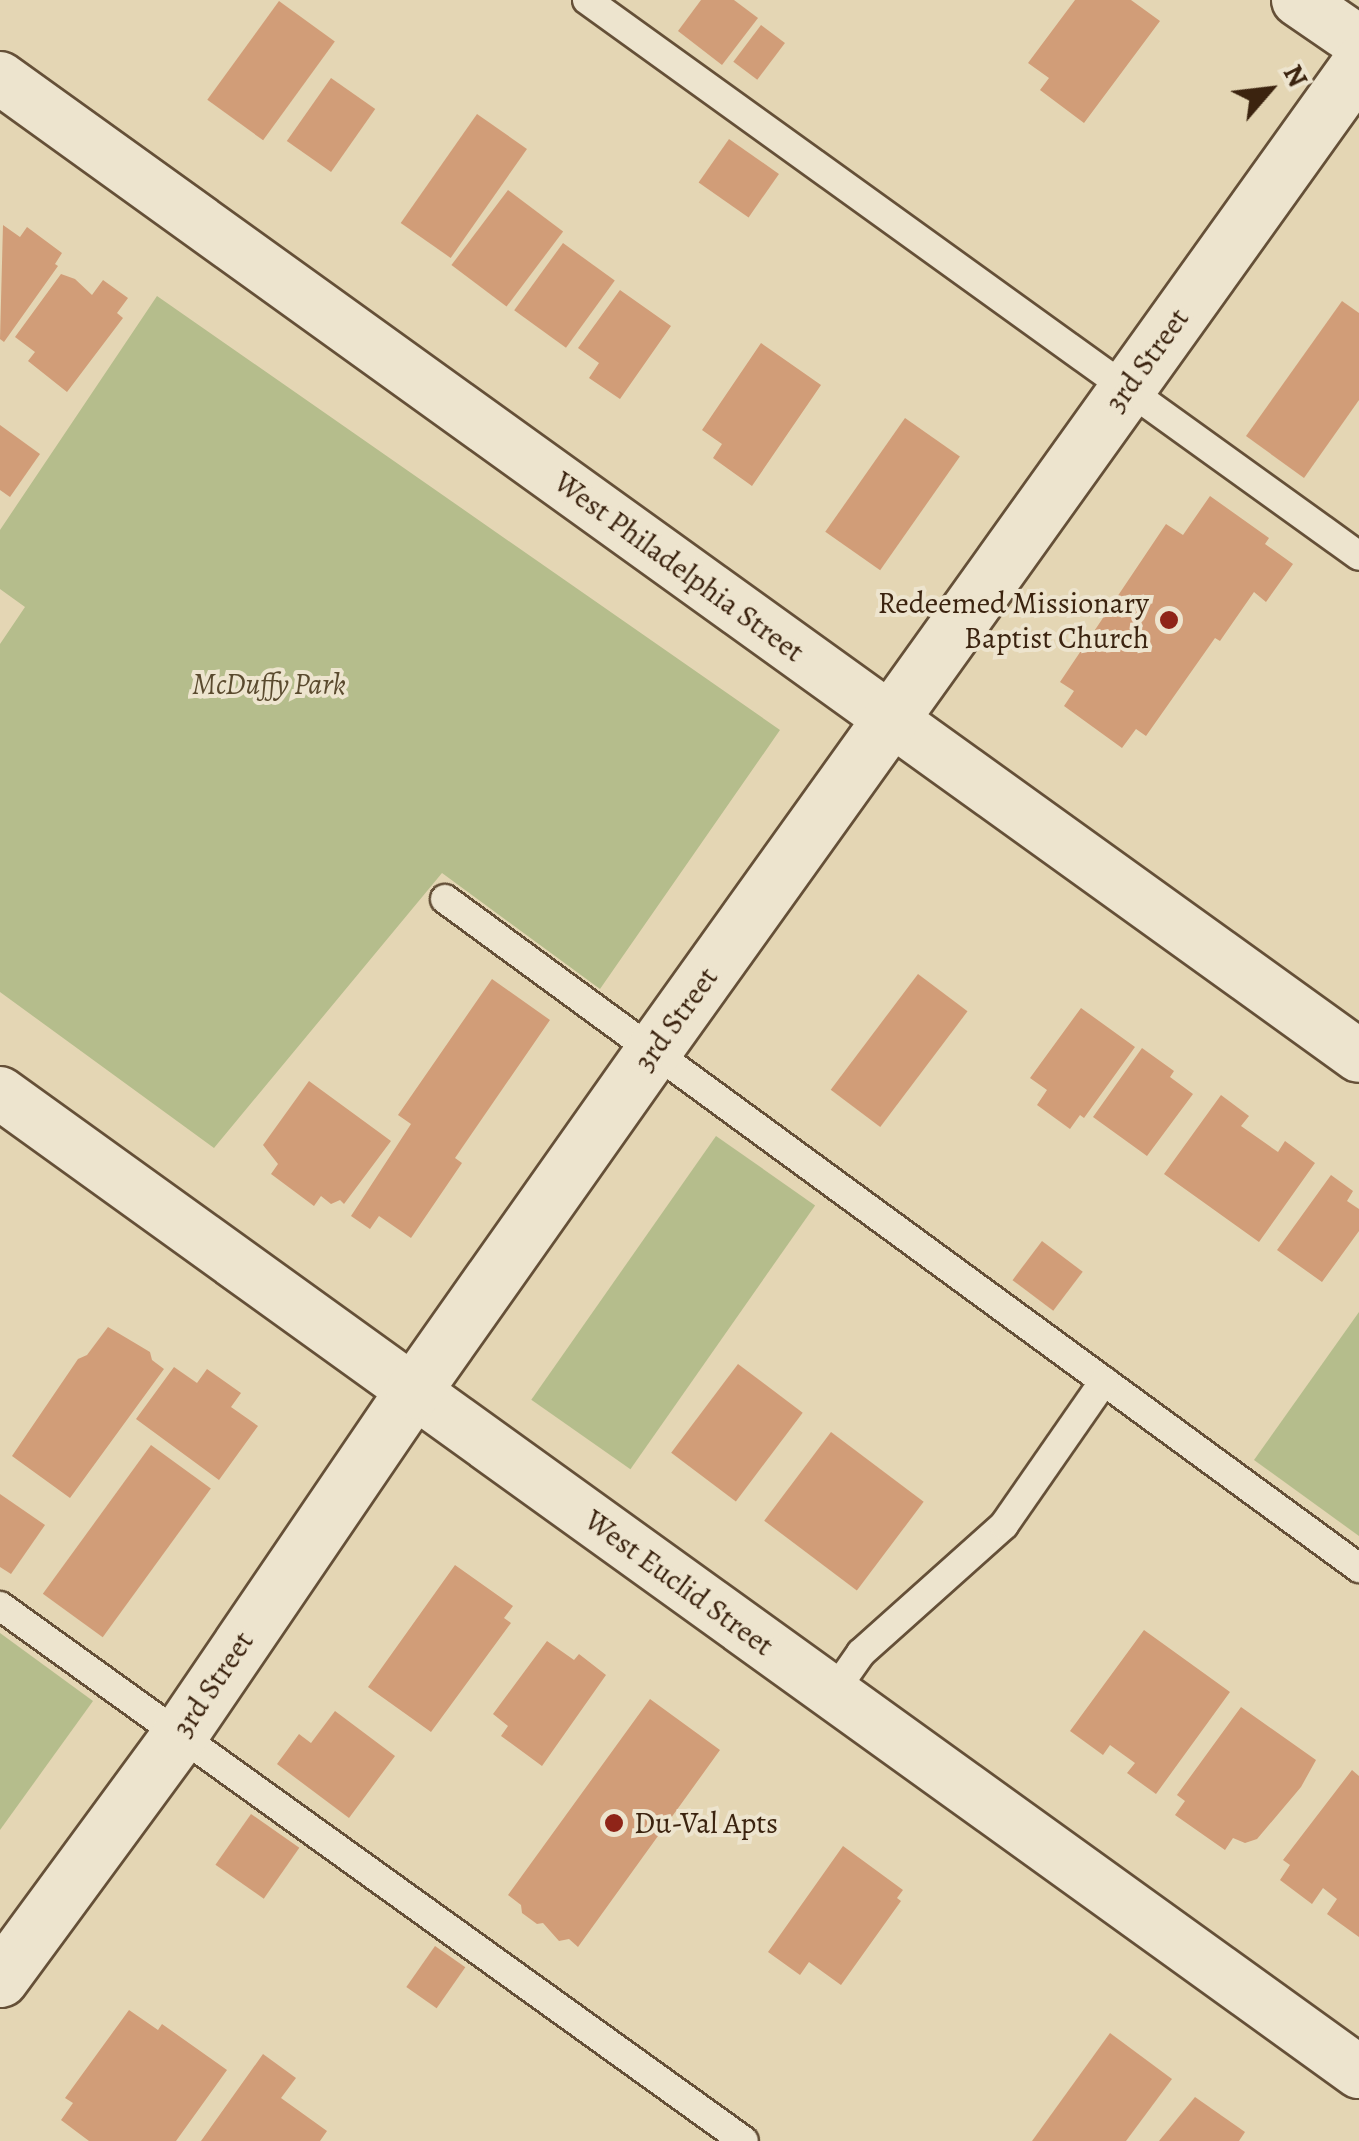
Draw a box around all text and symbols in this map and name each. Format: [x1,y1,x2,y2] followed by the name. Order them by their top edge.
[1219,40,1319,140] north arrow
[1274,58,1317,94] text: N
[1097,301,1197,419] street label: 3rd Street
[547,464,811,670] street label: West Philadelphia Street
[878,585,1149,656] place label: Redeemed Missionary Baptist Church
[1158,609,1180,631] marker: Redeemed Missionary Baptist Church
[192,666,346,702] park label: McDuffy Park
[626,960,726,1078] street label: 3rd Street
[578,1502,780,1664] street label: West Euclid Street
[165,1624,261,1744] street label: 3rd Street
[634,1805,778,1841] place label: Du-Val Apts
[603,1812,625,1834] marker: Du-Val Apts

